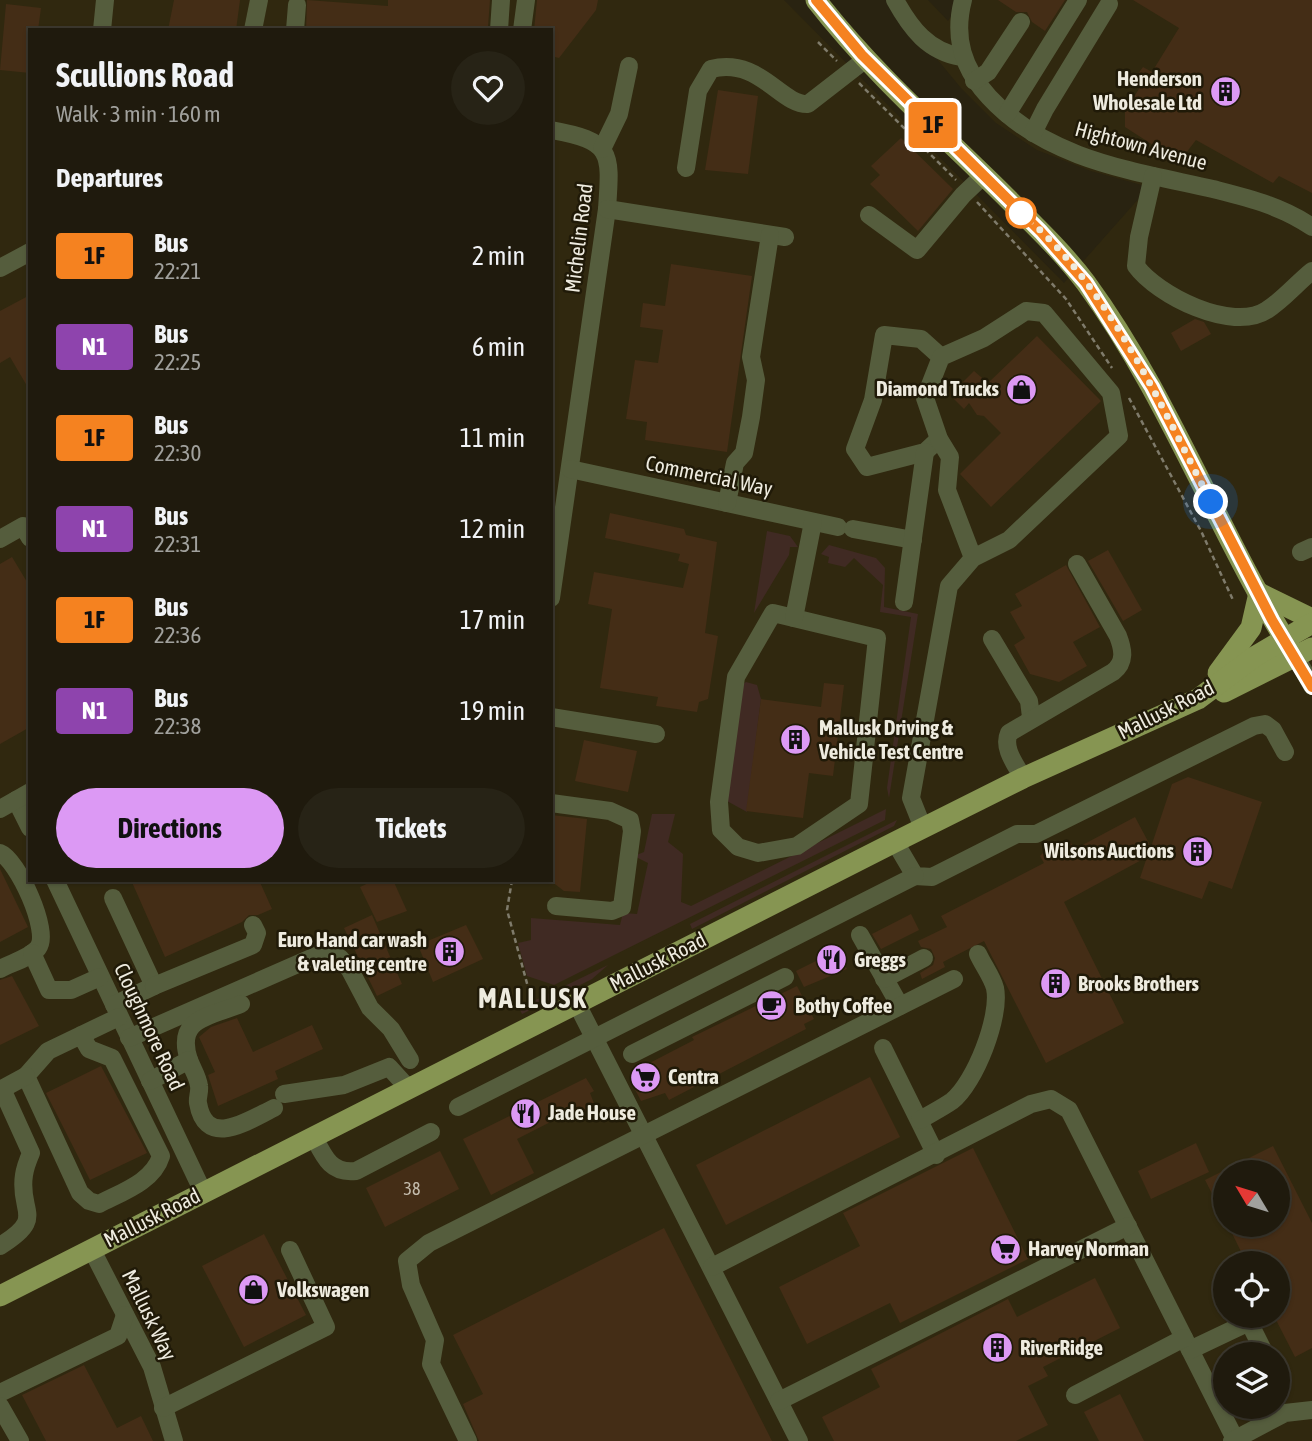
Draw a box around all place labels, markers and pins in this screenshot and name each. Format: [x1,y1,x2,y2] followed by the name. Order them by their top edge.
[1092,66,1202,114] place label: Henderson Wholesale Ltd
[1208,74,1242,108] building icon: Henderson Wholesale Ltd
[1006,198,1036,228] unlabelled marker
[1005,372,1039,406] shop icon: Diamond Trucks
[876,376,1000,400] place label: Diamond Trucks
[818,715,964,763] place label: Mallusk Driving & Vehicle Test Centre
[779,723,813,757] building icon: Mallusk Driving & Vehicle Test Centre
[1180,834,1214,868] building icon: Wilsons Auctions
[1043,838,1175,862] place label: Wilsons Auctions
[278,927,427,975] place label: Euro Hand car wash & valeting centre
[433,935,467,969] building icon: Euro Hand car wash & valeting centre
[814,943,848,977] restaurant icon: Greggs
[854,947,906,971] place label: Greggs
[1038,967,1072,1001] building icon: Brooks Brothers
[1078,971,1199,995] place label: Brooks Brothers
[755,989,789,1023] cafe icon: Bothy Coffee
[795,993,892,1017] place label: Bothy Coffee
[628,1060,662,1094] supermarket icon: Centra
[668,1064,719,1088] place label: Centra
[508,1096,542,1130] restaurant icon: Jade House
[547,1100,636,1124] place label: Jade House
[988,1232,1022,1266] supermarket icon: Harvey Norman
[1028,1236,1149,1260] place label: Harvey Norman
[237,1273,271,1307] shop icon: Volkswagen
[276,1277,369,1301] place label: Volkswagen
[980,1331,1014,1365] building icon: RiverRidge
[1020,1335,1103,1359] place label: RiverRidge

